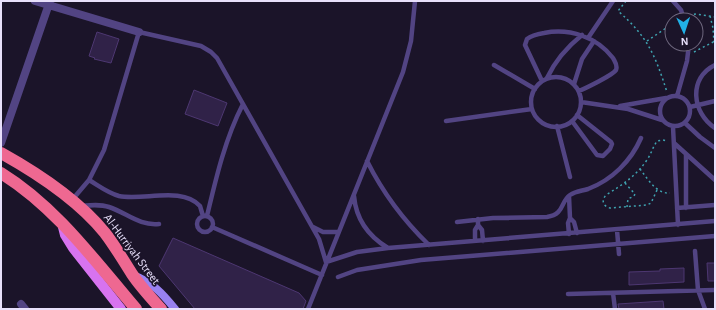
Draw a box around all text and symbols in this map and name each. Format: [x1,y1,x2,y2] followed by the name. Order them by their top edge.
[664,12,704,52] north arrow
[680,36,689,47] text: N
[101,211,162,287] street label: Al-Hurriyah Street

